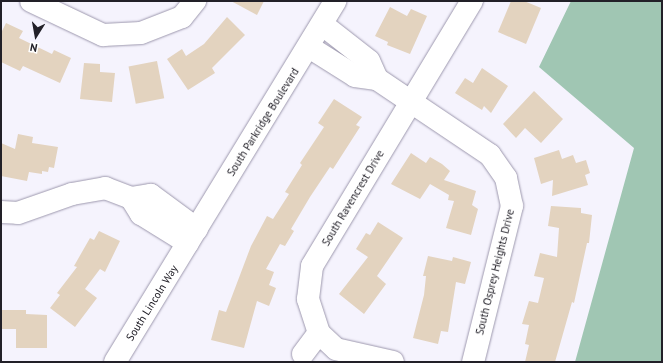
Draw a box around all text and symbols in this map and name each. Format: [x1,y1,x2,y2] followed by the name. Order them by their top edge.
[16,16,56,56] north arrow
[29,40,39,55] text: N
[224,66,302,178] street label: South Parkridge Boulevard
[319,148,387,248] street label: South Ravencrest Drive
[473,208,517,336] street label: South Osprey Heights Drive
[123,263,181,343] street label: South Lincoln Way

